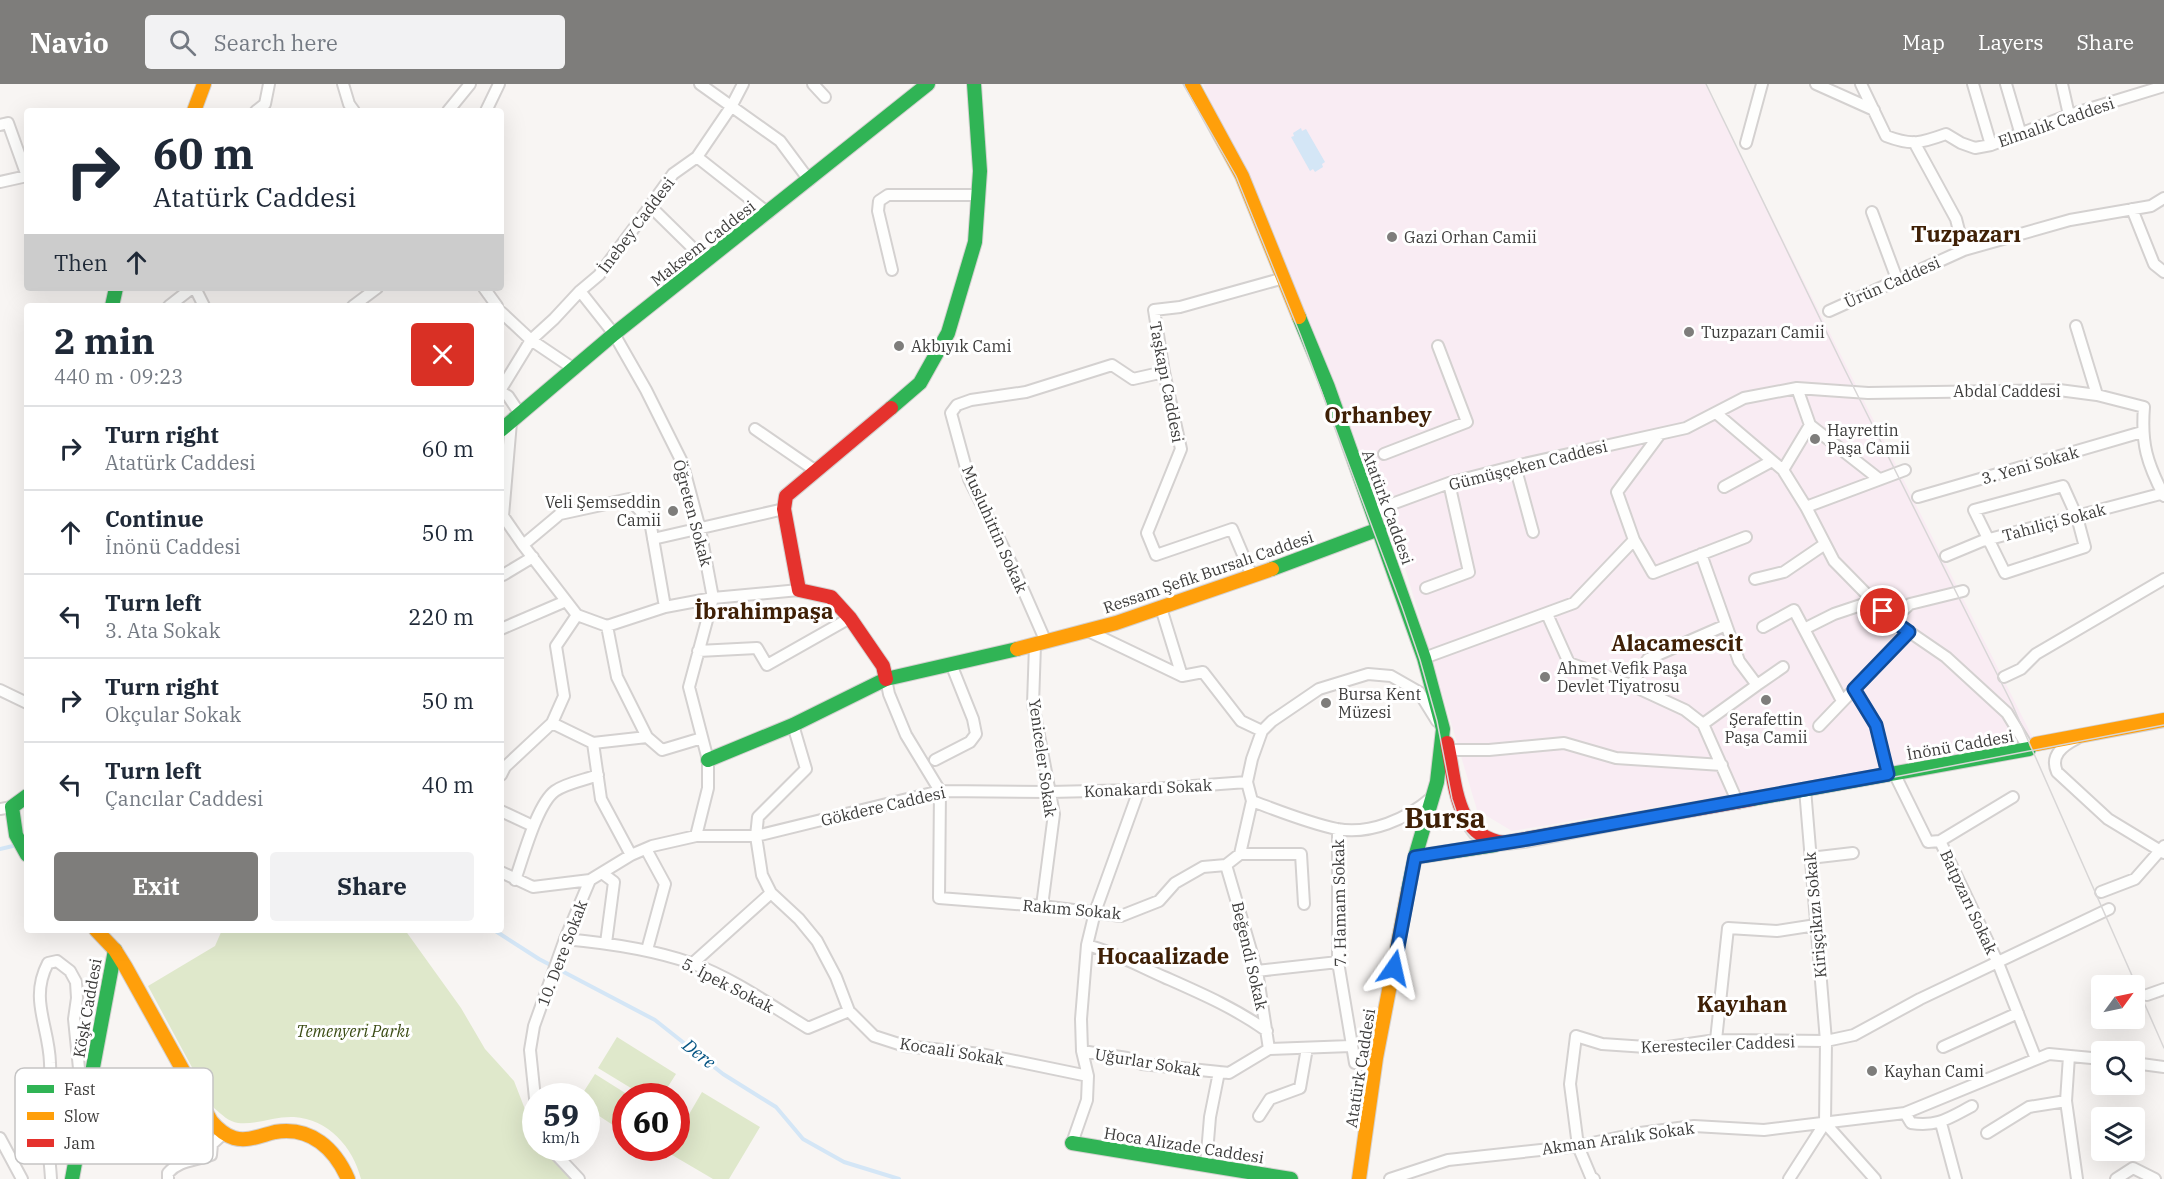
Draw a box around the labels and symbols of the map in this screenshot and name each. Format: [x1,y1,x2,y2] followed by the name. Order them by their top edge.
[1995,93,2117,151] street label: Elmalık Caddesi
[594,173,678,277] street label: İnebey Caddesi
[647,196,759,290] street label: Maksem Caddesi
[1911,219,2021,248] district label: Tuzpazarı
[1404,227,1537,247] place label: Gazi Orhan Camii
[1385,230,1399,244] marker: Gazi Orhan Camii
[1841,252,1943,312] street label: Ürün Caddesi
[1145,320,1189,444] street label: Taşkapı Caddesi
[1701,322,1825,342] place label: Tuzpazarı Camii
[1682,325,1696,339] marker: Tuzpazarı Camii
[911,336,1012,356] place label: Akbıyık Cami
[892,339,906,353] marker: Akbıyık Cami
[1953,381,2061,401] street label: Abdal Caddesi
[1324,400,1432,429] district label: Orhanbey
[1827,420,1910,458] place label: Hayrettin Paşa Camii
[1808,432,1822,446] marker: Hayrettin Paşa Camii
[1447,436,1609,494] street label: Gümüşçeken Caddesi
[1979,441,2081,488] street label: 3. Yeni Sokak
[1358,447,1418,567] street label: Atatürk Caddesi
[669,457,717,569] street label: Öğreten Sokak
[958,462,1032,596] street label: Musluhittin Sokak
[545,492,661,530] place label: Veli Şemseddin Camii
[2000,498,2109,545] street label: Tahıliçi Sokak
[666,504,680,518] marker: Veli Şemseddin Camii
[1100,527,1316,617] street label: Ressam Şefik Bursalı Caddesi
[1857,585,1908,636] pin
[694,596,834,625] district label: İbrahimpaşa
[1611,628,1743,657] district label: Alacamescit
[1557,658,1688,696] place label: Ahmet Vefik Paşa Devlet Tiyatrosu
[1538,670,1552,684] marker: Ahmet Vefik Paşa Devlet Tiyatrosu
[1338,684,1422,722] place label: Bursa Kent Müzesi
[1759,693,1773,707] marker: Şerafettin Paşa Camii
[1319,696,1333,710] marker: Bursa Kent Müzesi
[1025,697,1061,819] street label: Yeniceler Sokak
[1724,709,1808,747] place label: Şerafettin Paşa Camii
[1905,726,2015,764] street label: İnönü Caddesi
[1083,775,1213,801] street label: Konakardı Sokak
[819,782,947,830] street label: Gökdere Caddesi
[1404,799,1486,836] district label: Bursa
[1328,838,1350,967] street label: 7. Hamam Sokak
[1936,846,2002,958] street label: Batpzarı Sokak
[1799,850,1830,979] street label: Kirişçikızı Sokak
[1022,895,1123,923] street label: Rakım Sokak
[533,896,592,1009] street label: 10. Dere Sokak
[1228,900,1272,1013] street label: Beğendi Sokak
[1362,936,1426,1000] position arrow
[1097,941,1229,970] district label: Hocaalizade
[679,953,778,1017] street label: 5. İpek Sokak
[68,957,106,1059] street label: Köşk Caddesi
[2091,975,2145,1029] north arrow
[1697,989,1787,1018] district label: Kayıhan
[1341,1007,1379,1129] street label: Atatürk Caddesi
[296,1021,410,1041] park label: Temenyeri Parkı
[1641,1031,1795,1057] street label: Keresteciler Caddesi
[677,1033,720,1074] water label: Dere
[898,1033,1006,1069] street label: Kocaali Sokak
[1093,1044,1203,1080] street label: Uğurlar Sokak
[1884,1061,1984,1081] place label: Kayhan Cami
[1865,1064,1879,1078] marker: Kayhan Cami
[15,1068,213,1164] legend
[64,1079,96,1099] text: Fast
[612,1083,690,1161] speed limit sign: 60
[64,1106,100,1126] text: Slow
[1541,1117,1696,1159] street label: Akman Aralık Sokak
[1103,1122,1265,1168] street label: Hoca Alizade Caddesi
[64,1133,95,1153] text: Jam

